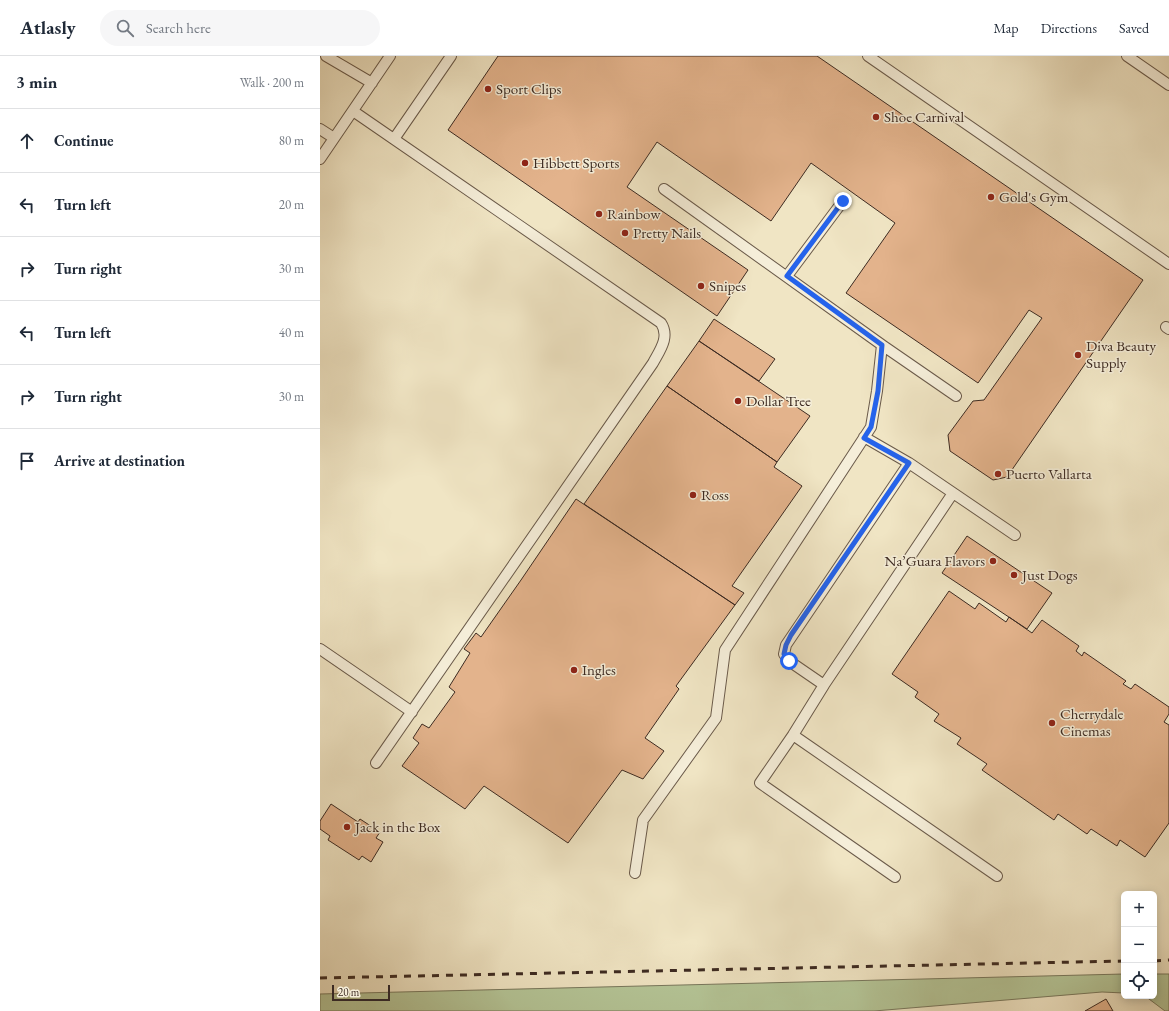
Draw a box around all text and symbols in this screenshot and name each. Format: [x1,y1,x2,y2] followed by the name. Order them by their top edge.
[100,10,380,46] search box
[20,15,76,40] text: Atlasly
[114,17,136,39] icon: search
[146,18,211,37] text: Search here
[993,19,1019,37] text: Map
[1041,19,1097,37] text: Directions
[1119,19,1149,37] text: Saved
[16,71,57,93] text: 3 min
[240,74,304,91] text: Walk · 200 m
[496,79,562,98] place label: Sport Clips
[483,84,493,94] marker: Sport Clips
[884,107,965,126] place label: Shoe Carnival
[871,112,881,122] marker: Shoe Carnival
[16,130,38,152] icon: ahead
[54,131,114,150] text: Continue
[279,132,304,149] text: 80 m
[533,153,619,172] place label: Hibbett Sports
[520,158,530,168] marker: Hibbett Sports
[999,187,1069,206] place label: Gold's Gym
[834,192,852,210] route end
[986,192,996,202] marker: Gold's Gym
[16,194,38,216] icon: left
[54,195,111,214] text: Turn left
[279,196,304,213] text: 20 m
[607,204,661,223] place label: Rainbow
[594,209,604,219] marker: Rainbow
[633,223,701,242] place label: Pretty Nails
[620,228,630,238] marker: Pretty Nails
[16,258,38,280] icon: right
[54,259,122,278] text: Turn right
[279,260,304,277] text: 30 m
[709,276,746,295] place label: Snipes
[696,281,706,291] marker: Snipes
[16,322,38,344] icon: left
[54,323,111,342] text: Turn left
[279,324,304,341] text: 40 m
[1086,336,1157,372] place label: Diva Beauty Supply
[1073,350,1083,360] marker: Diva Beauty Supply
[16,386,38,408] icon: right
[54,387,122,406] text: Turn right
[279,388,304,405] text: 30 m
[746,391,811,410] place label: Dollar Tree
[733,396,743,406] marker: Dollar Tree
[16,450,38,472] icon: arrive
[54,451,185,470] text: Arrive at destination
[1006,464,1092,483] place label: Puerto Vallarta
[993,469,1003,479] marker: Puerto Vallarta
[701,485,729,504] place label: Ross
[688,490,698,500] marker: Ross
[885,551,985,570] place label: Na’Guara Flavors
[988,556,998,566] marker: Na’Guara Flavors
[1020,565,1078,584] place label: Just Dogs
[1009,570,1019,580] marker: Just Dogs
[780,652,798,670] route start
[582,660,616,679] place label: Ingles
[569,665,579,675] marker: Ingles
[1060,704,1124,740] place label: Cherrydale Cinemas
[1047,718,1057,728] marker: Cherrydale Cinemas
[353,817,441,836] place label: Jack in the Box
[342,822,352,832] marker: Jack in the Box
[1121,891,1157,999] map controls
[1121,891,1157,927] button: +
[1121,927,1157,963] button: −
[1121,963,1157,999] button: locate
[332,983,390,1002] scale bar
[338,985,359,999] text: 20 m

